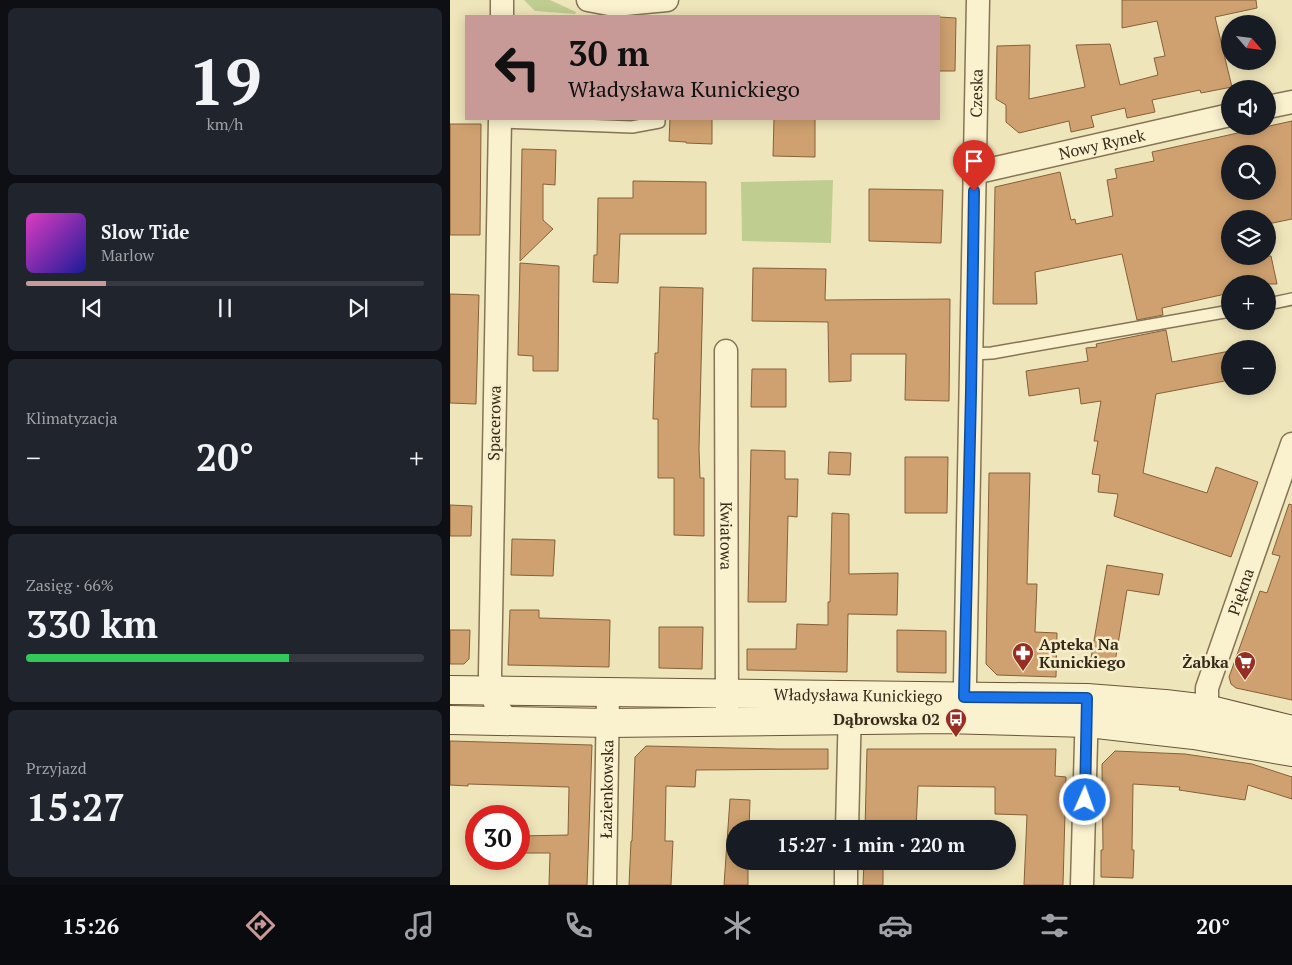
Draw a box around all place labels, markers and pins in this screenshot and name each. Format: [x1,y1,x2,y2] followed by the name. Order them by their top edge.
[953,140,995,191] pin
[1039,633,1126,673] place label: Apteka Na Kunickiego
[1011,641,1035,672] pharmacy icon: Apteka Na Kunickiego
[1233,650,1257,681] supermarket icon: Żabka
[1182,651,1229,673] place label: Żabka
[944,707,968,738] bus stop icon: Dąbrowska 02
[833,708,940,730] place label: Dąbrowska 02

